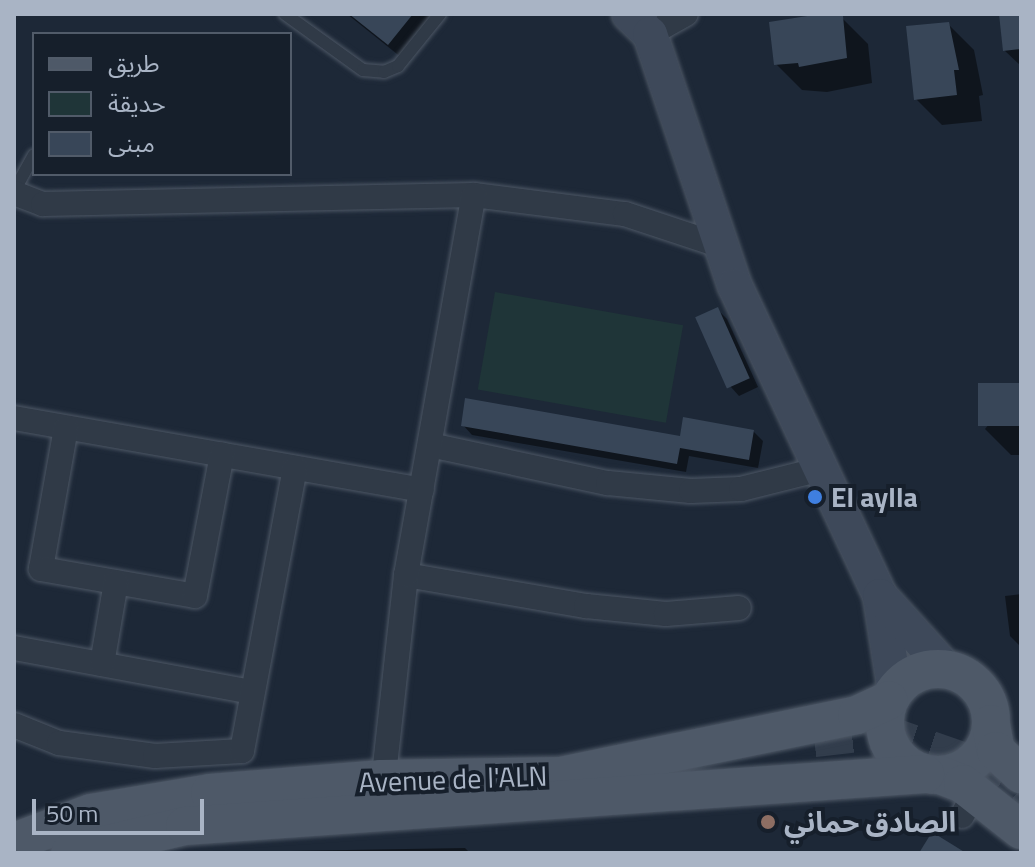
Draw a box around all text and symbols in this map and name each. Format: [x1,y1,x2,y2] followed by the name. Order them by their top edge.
[32,32,292,176] legend
[108,45,160,81] text: طريق
[108,85,166,121] text: حديقة
[108,125,155,161] text: مبنى
[831,480,918,514] place label: El aylla
[806,488,824,506] marker: El aylla
[358,759,548,799] street label: Avenue de l'ALN
[36,783,208,833] scale bar
[46,795,98,831] text: 50 m
[784,805,956,839] place label: الصادق حماني
[759,813,777,831] marker: الصادق حماني

